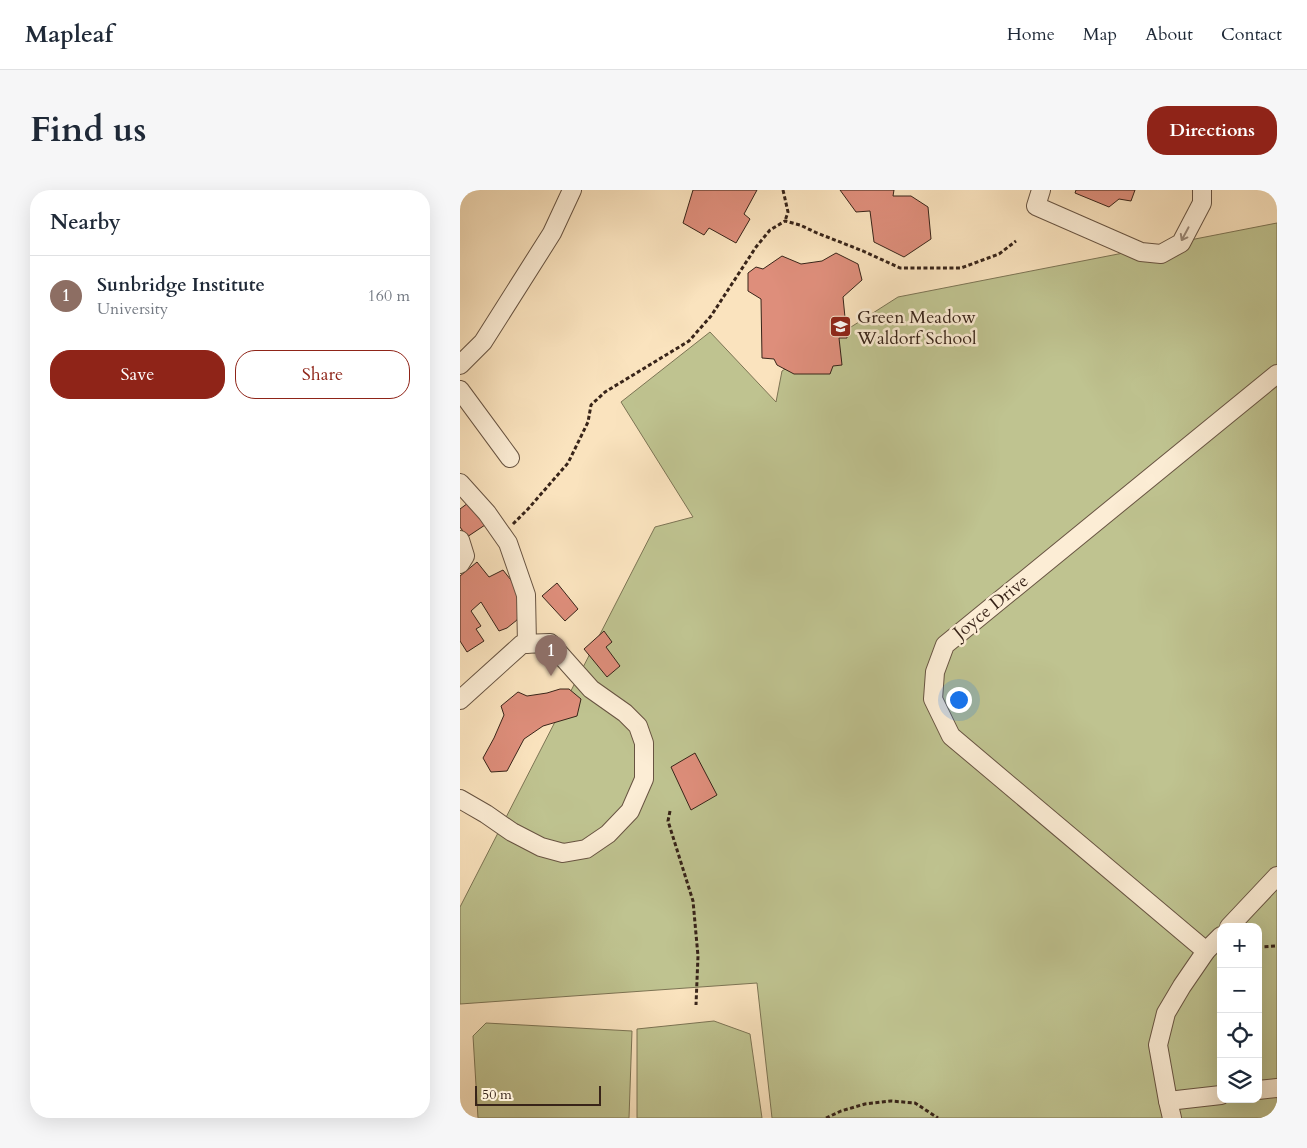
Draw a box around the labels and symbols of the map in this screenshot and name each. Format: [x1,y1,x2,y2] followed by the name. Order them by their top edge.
[1180,227,1190,242] one-way arrow
[856,305,977,351] place label: Green Meadow Waldorf School
[829,315,853,339] school or university icon: Green Meadow Waldorf School
[946,569,1034,647] street label: Joyce Drive
[535,635,567,676] pin: 1
[946,687,972,713] your location
[475,1083,601,1106] scale bar

